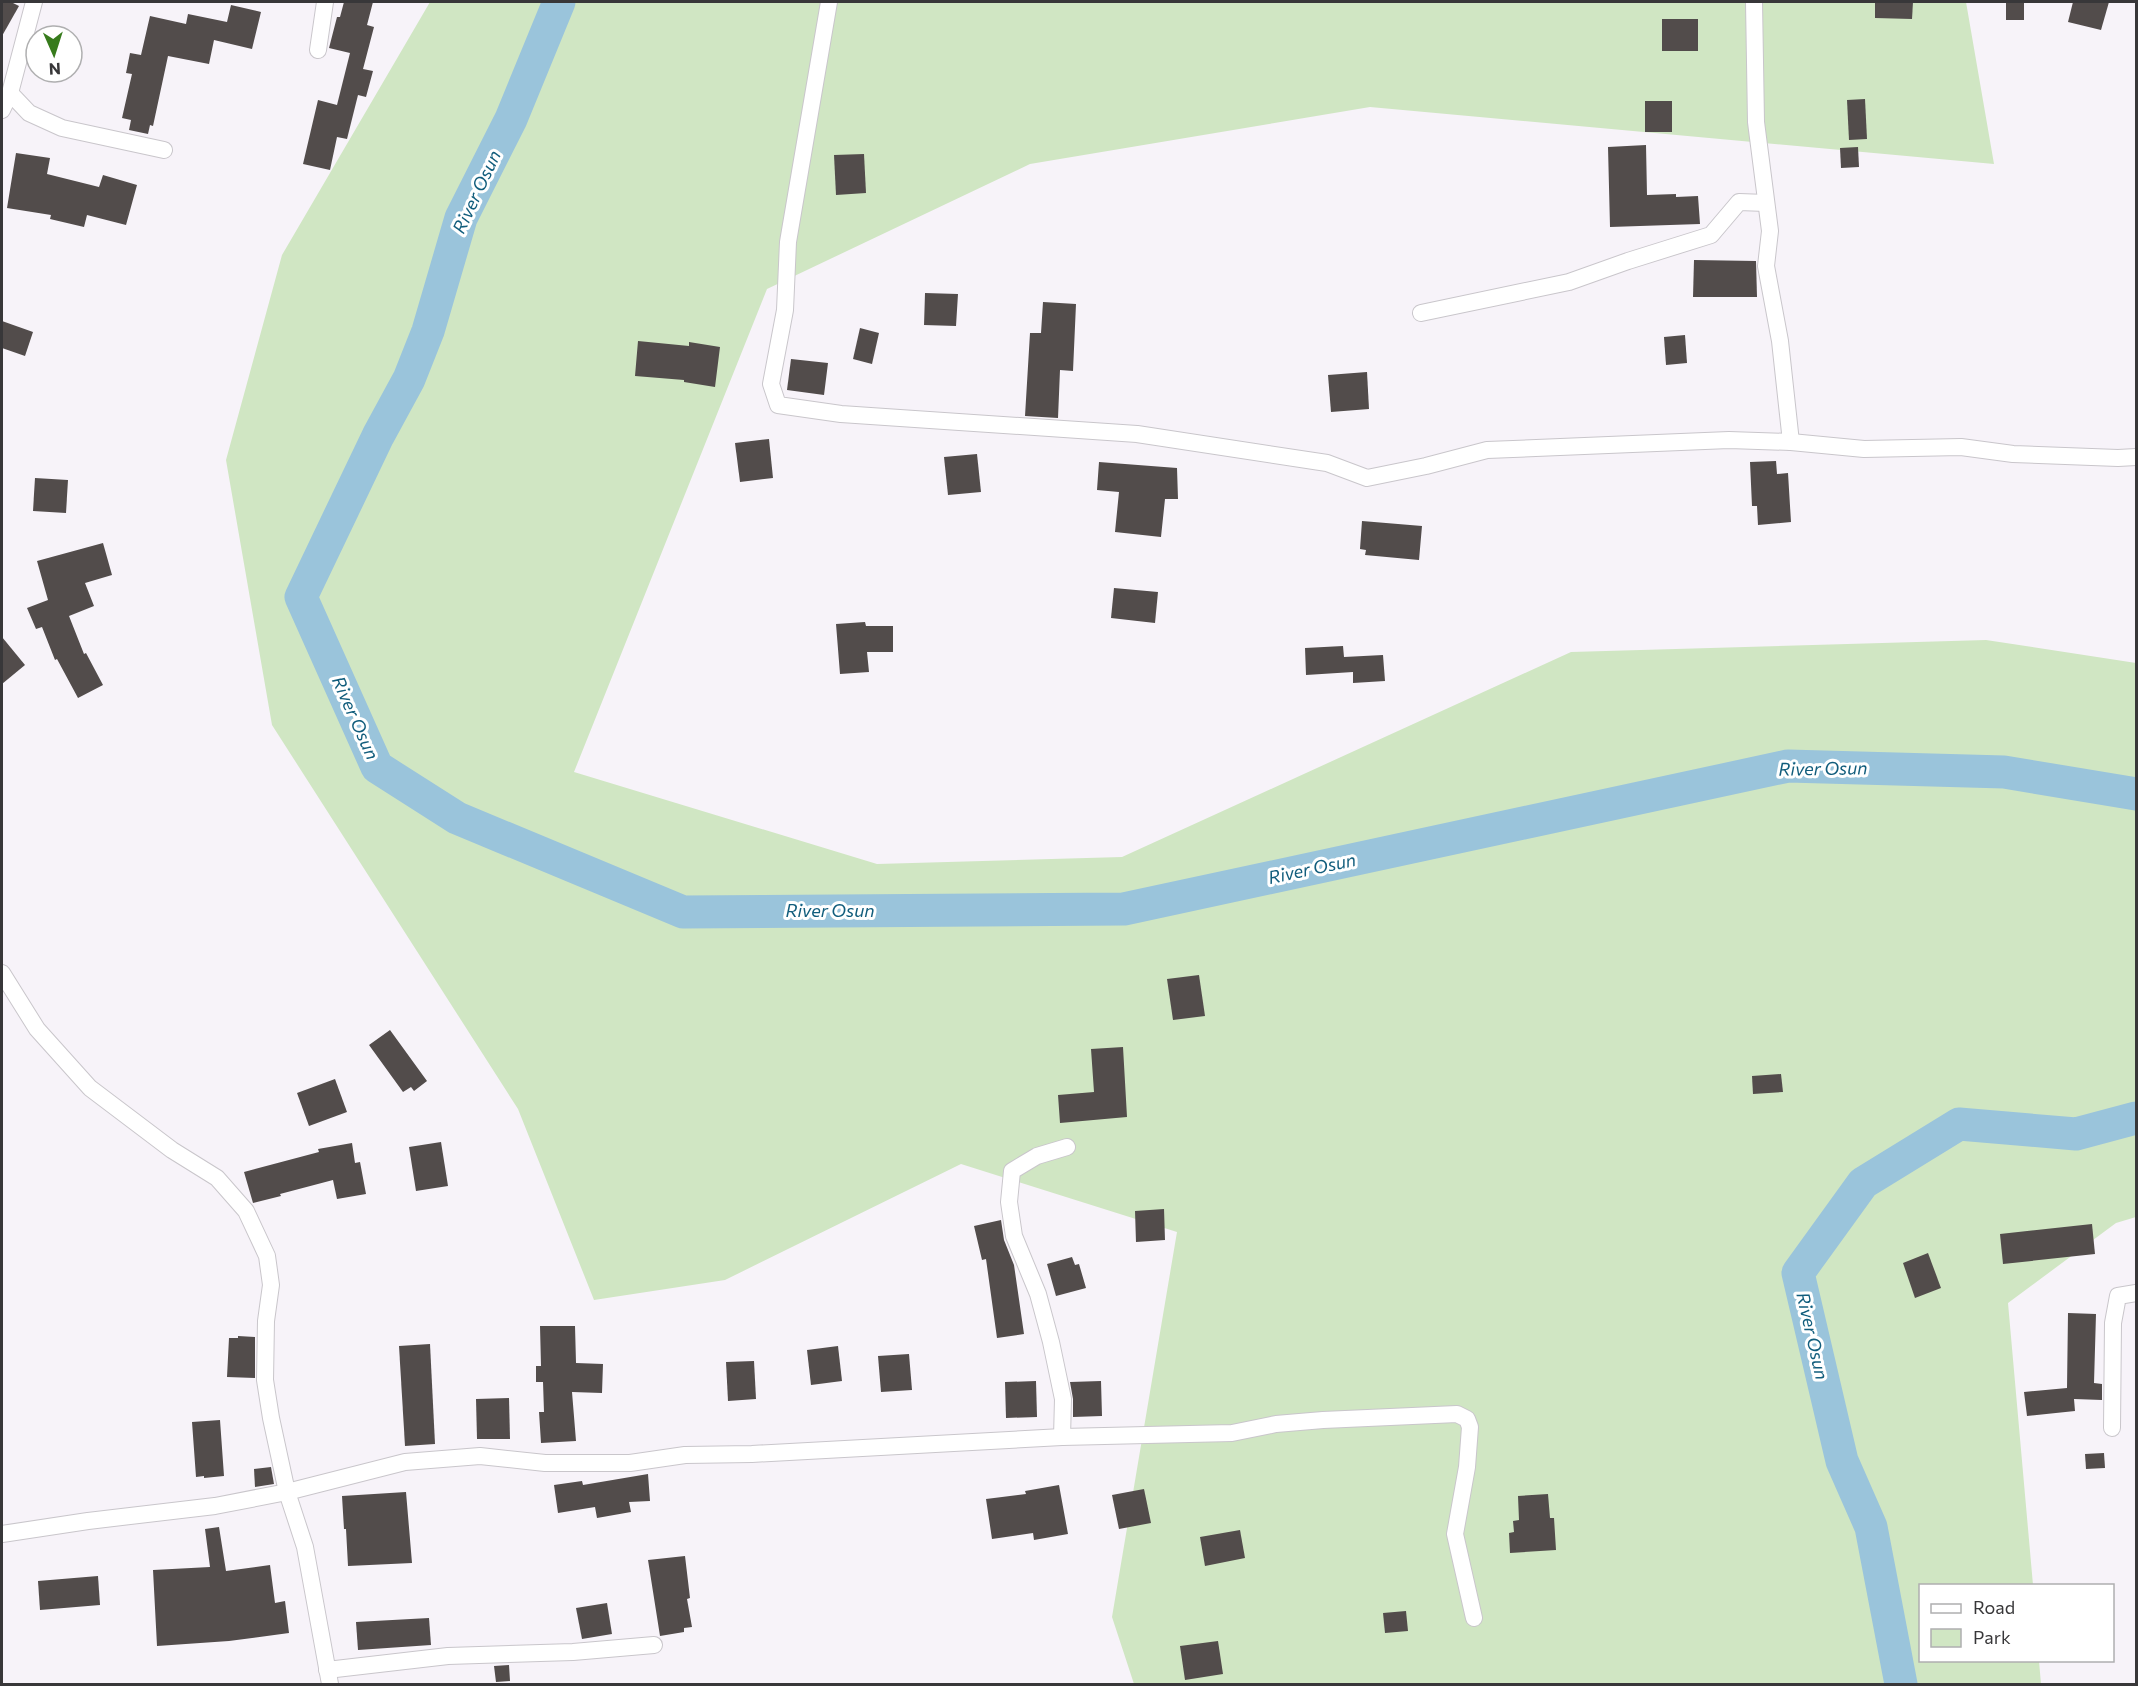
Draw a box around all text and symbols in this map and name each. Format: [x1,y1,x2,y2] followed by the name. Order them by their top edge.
[24,24,84,84] north arrow
[48,60,61,79] text: N
[447,147,505,237] water label: River Osun
[328,672,384,763] water label: River Osun
[1778,756,1868,780] water label: River Osun
[1266,848,1358,888] water label: River Osun
[785,899,875,921] water label: River Osun
[1792,1290,1834,1382] water label: River Osun
[1919,1584,2114,1662] legend
[1973,1596,2015,1618] text: Road
[1973,1626,2011,1648] text: Park

